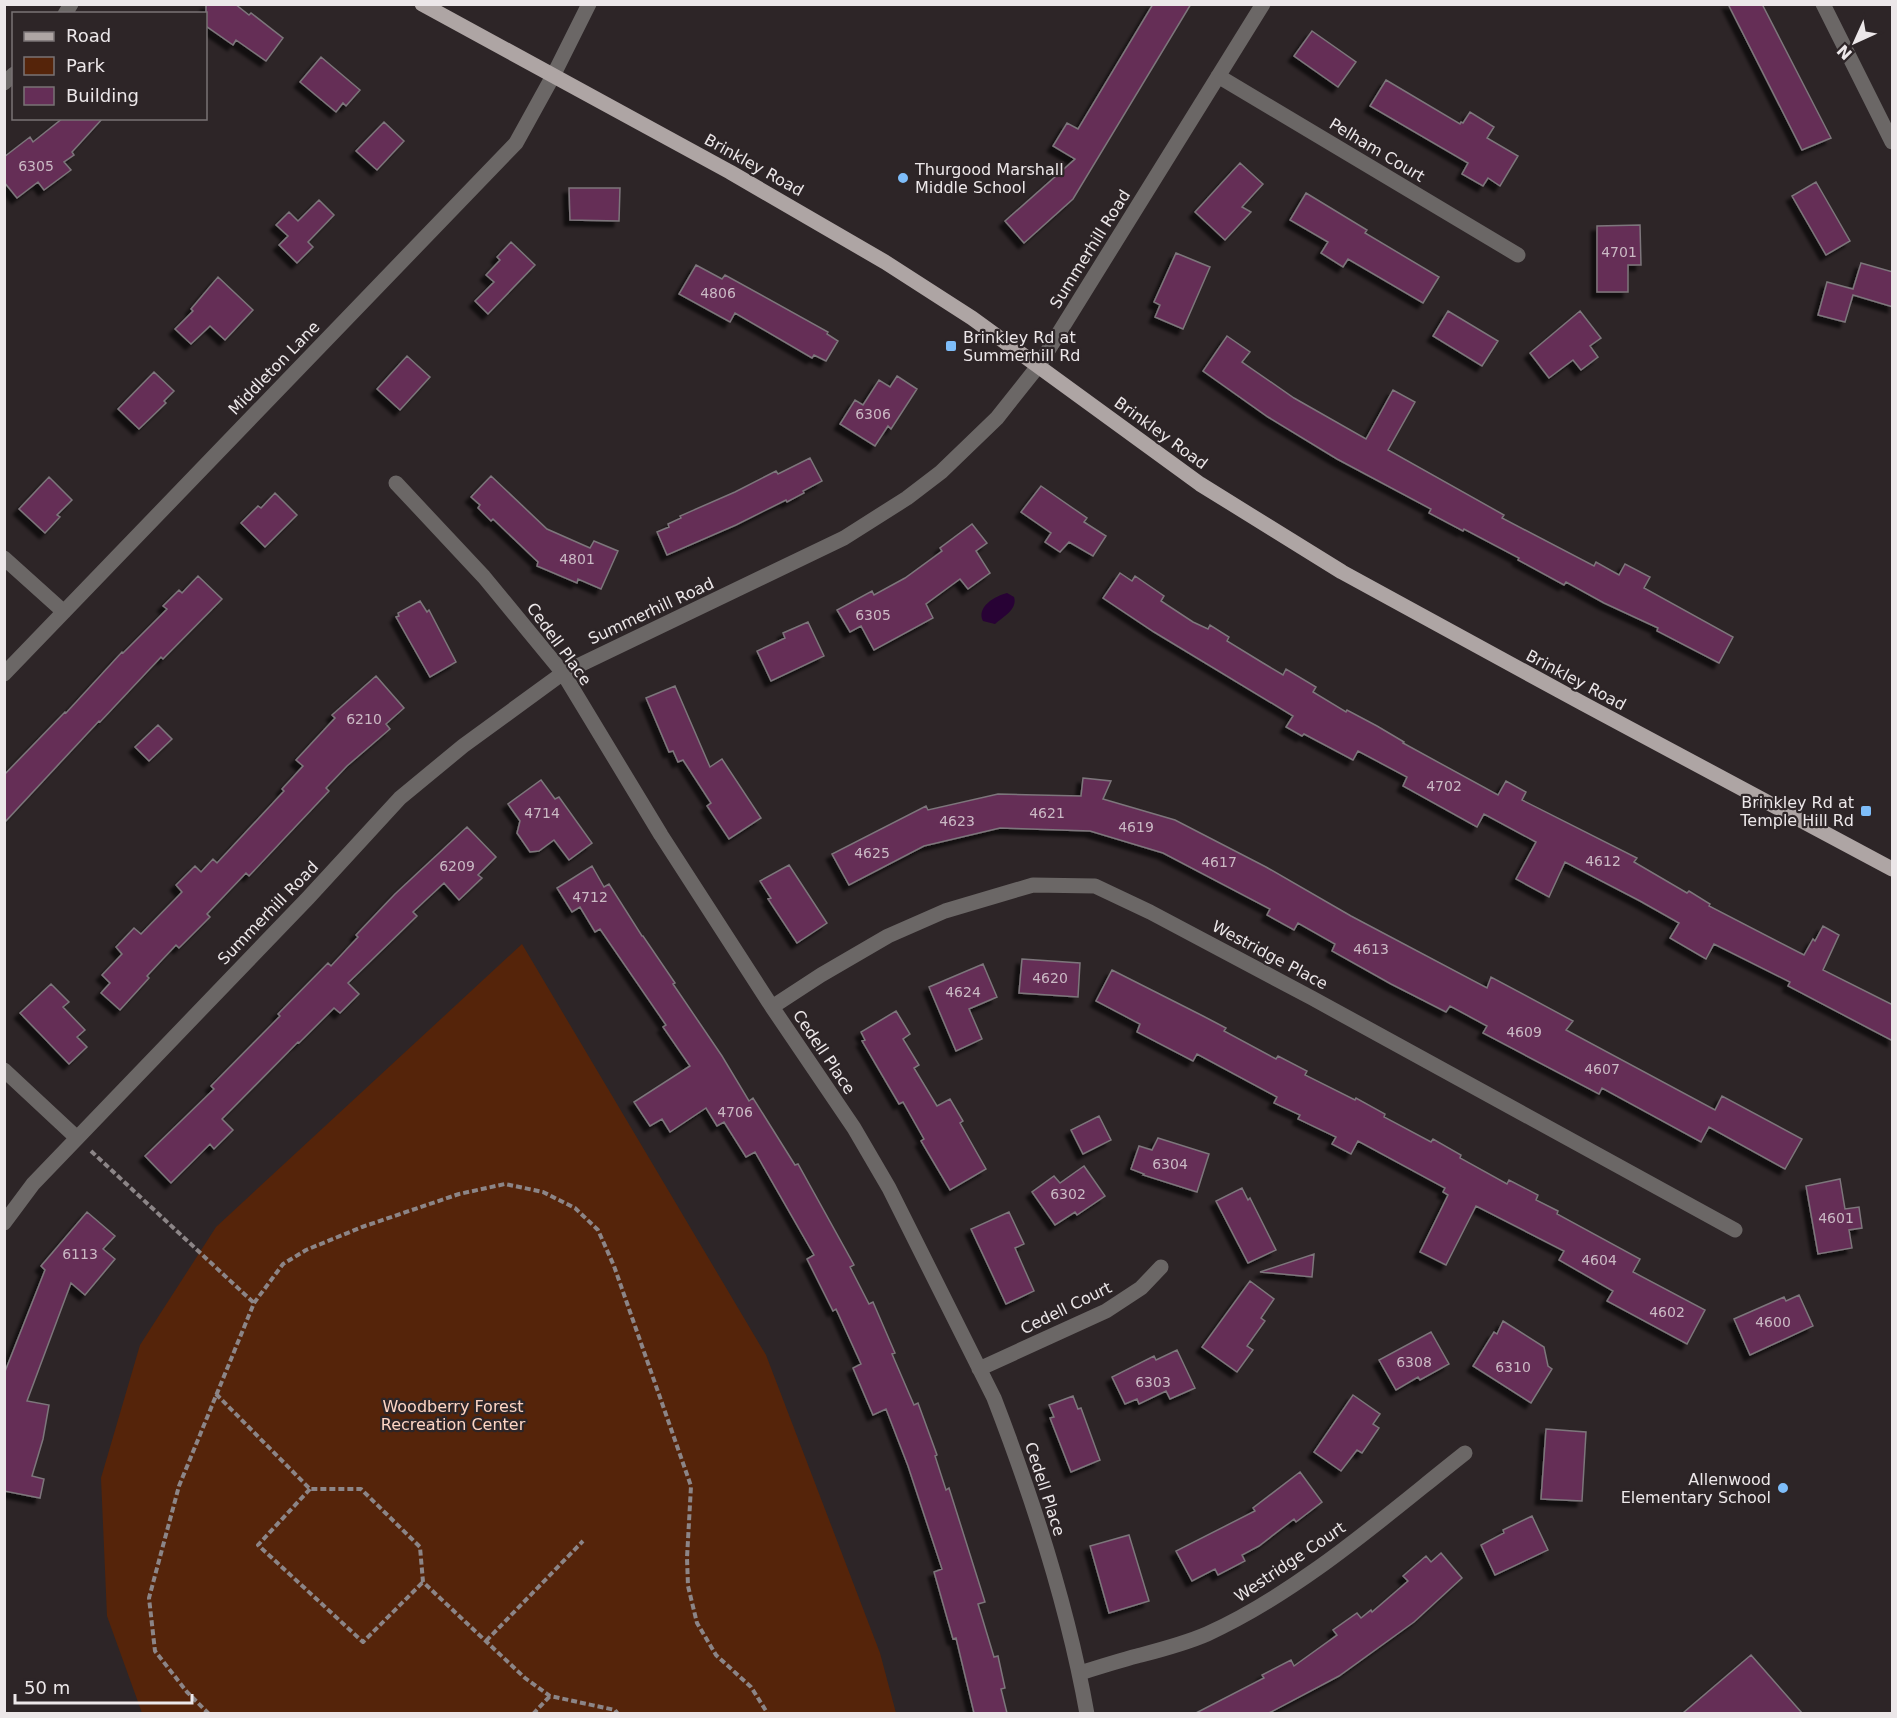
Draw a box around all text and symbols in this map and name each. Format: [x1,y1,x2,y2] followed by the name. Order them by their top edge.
[12,12,207,120] legend
[1825,12,1885,72] north arrow
[66,25,111,46] text: Road
[1833,41,1856,64] text: N
[66,55,105,76] text: Park
[66,85,139,106] text: Building
[1326,114,1428,186] street label: Pelham Court
[701,130,807,200] street label: Brinkley Road
[18,158,54,174] house number: 6305
[914,160,1064,197] place label: Thurgood Marshall Middle School
[896,171,910,185] marker: Thurgood Marshall Middle School
[1046,186,1134,312] street label: Summerhill Road
[1601,244,1637,260] house number: 4701
[700,285,736,301] house number: 4806
[224,317,324,419] street label: Middleton Lane
[963,328,1080,365] place label: Brinkley Rd at Summerhill Rd
[944,339,958,353] marker: Brinkley Rd at Summerhill Rd
[1111,393,1211,473] street label: Brinkley Road
[855,406,891,422] house number: 6306
[559,551,595,567] house number: 4801
[585,574,717,648] street label: Summerhill Road
[523,599,595,689] street label: Cedell Place
[855,607,891,623] house number: 6305
[1523,646,1629,714] street label: Brinkley Road
[346,711,382,727] house number: 6210
[1426,778,1462,794] house number: 4702
[1739,793,1854,830] place label: Brinkley Rd at Temple Hill Rd
[1859,804,1873,818] marker: Brinkley Rd at Temple Hill Rd
[524,805,560,821] house number: 4714
[1029,805,1065,821] house number: 4621
[939,813,975,829] house number: 4623
[1118,819,1154,835] house number: 4619
[854,845,890,861] house number: 4625
[1585,853,1621,869] house number: 4612
[1201,854,1237,870] house number: 4617
[214,857,322,969] street label: Summerhill Road
[439,858,475,874] house number: 6209
[572,889,608,905] house number: 4712
[1209,917,1331,993] street label: Westridge Place
[1353,941,1389,957] house number: 4613
[1032,970,1068,986] house number: 4620
[945,984,981,1000] house number: 4624
[789,1006,859,1098] street label: Cedell Place
[1506,1024,1542,1040] house number: 4609
[1584,1061,1620,1077] house number: 4607
[717,1104,753,1120] house number: 4706
[1152,1156,1188,1172] house number: 6304
[1050,1186,1086,1202] house number: 6302
[1818,1210,1854,1226] house number: 4601
[62,1246,98,1262] house number: 6113
[1581,1252,1617,1268] house number: 4604
[1017,1278,1115,1338] street label: Cedell Court
[1649,1304,1685,1320] house number: 4602
[1755,1314,1791,1330] house number: 4600
[1396,1354,1432,1370] house number: 6308
[1495,1359,1531,1375] house number: 6310
[1135,1374,1171,1390] house number: 6303
[381,1397,526,1434] park label: Woodberry Forest Recreation Center
[1021,1440,1069,1538] street label: Cedell Place
[1621,1470,1771,1507] place label: Allenwood Elementary School
[1776,1481,1790,1495] marker: Allenwood Elementary School
[1231,1518,1349,1606] street label: Westridge Court
[15,1667,192,1705] scale bar
[24,1677,70,1698] text: 50 m

